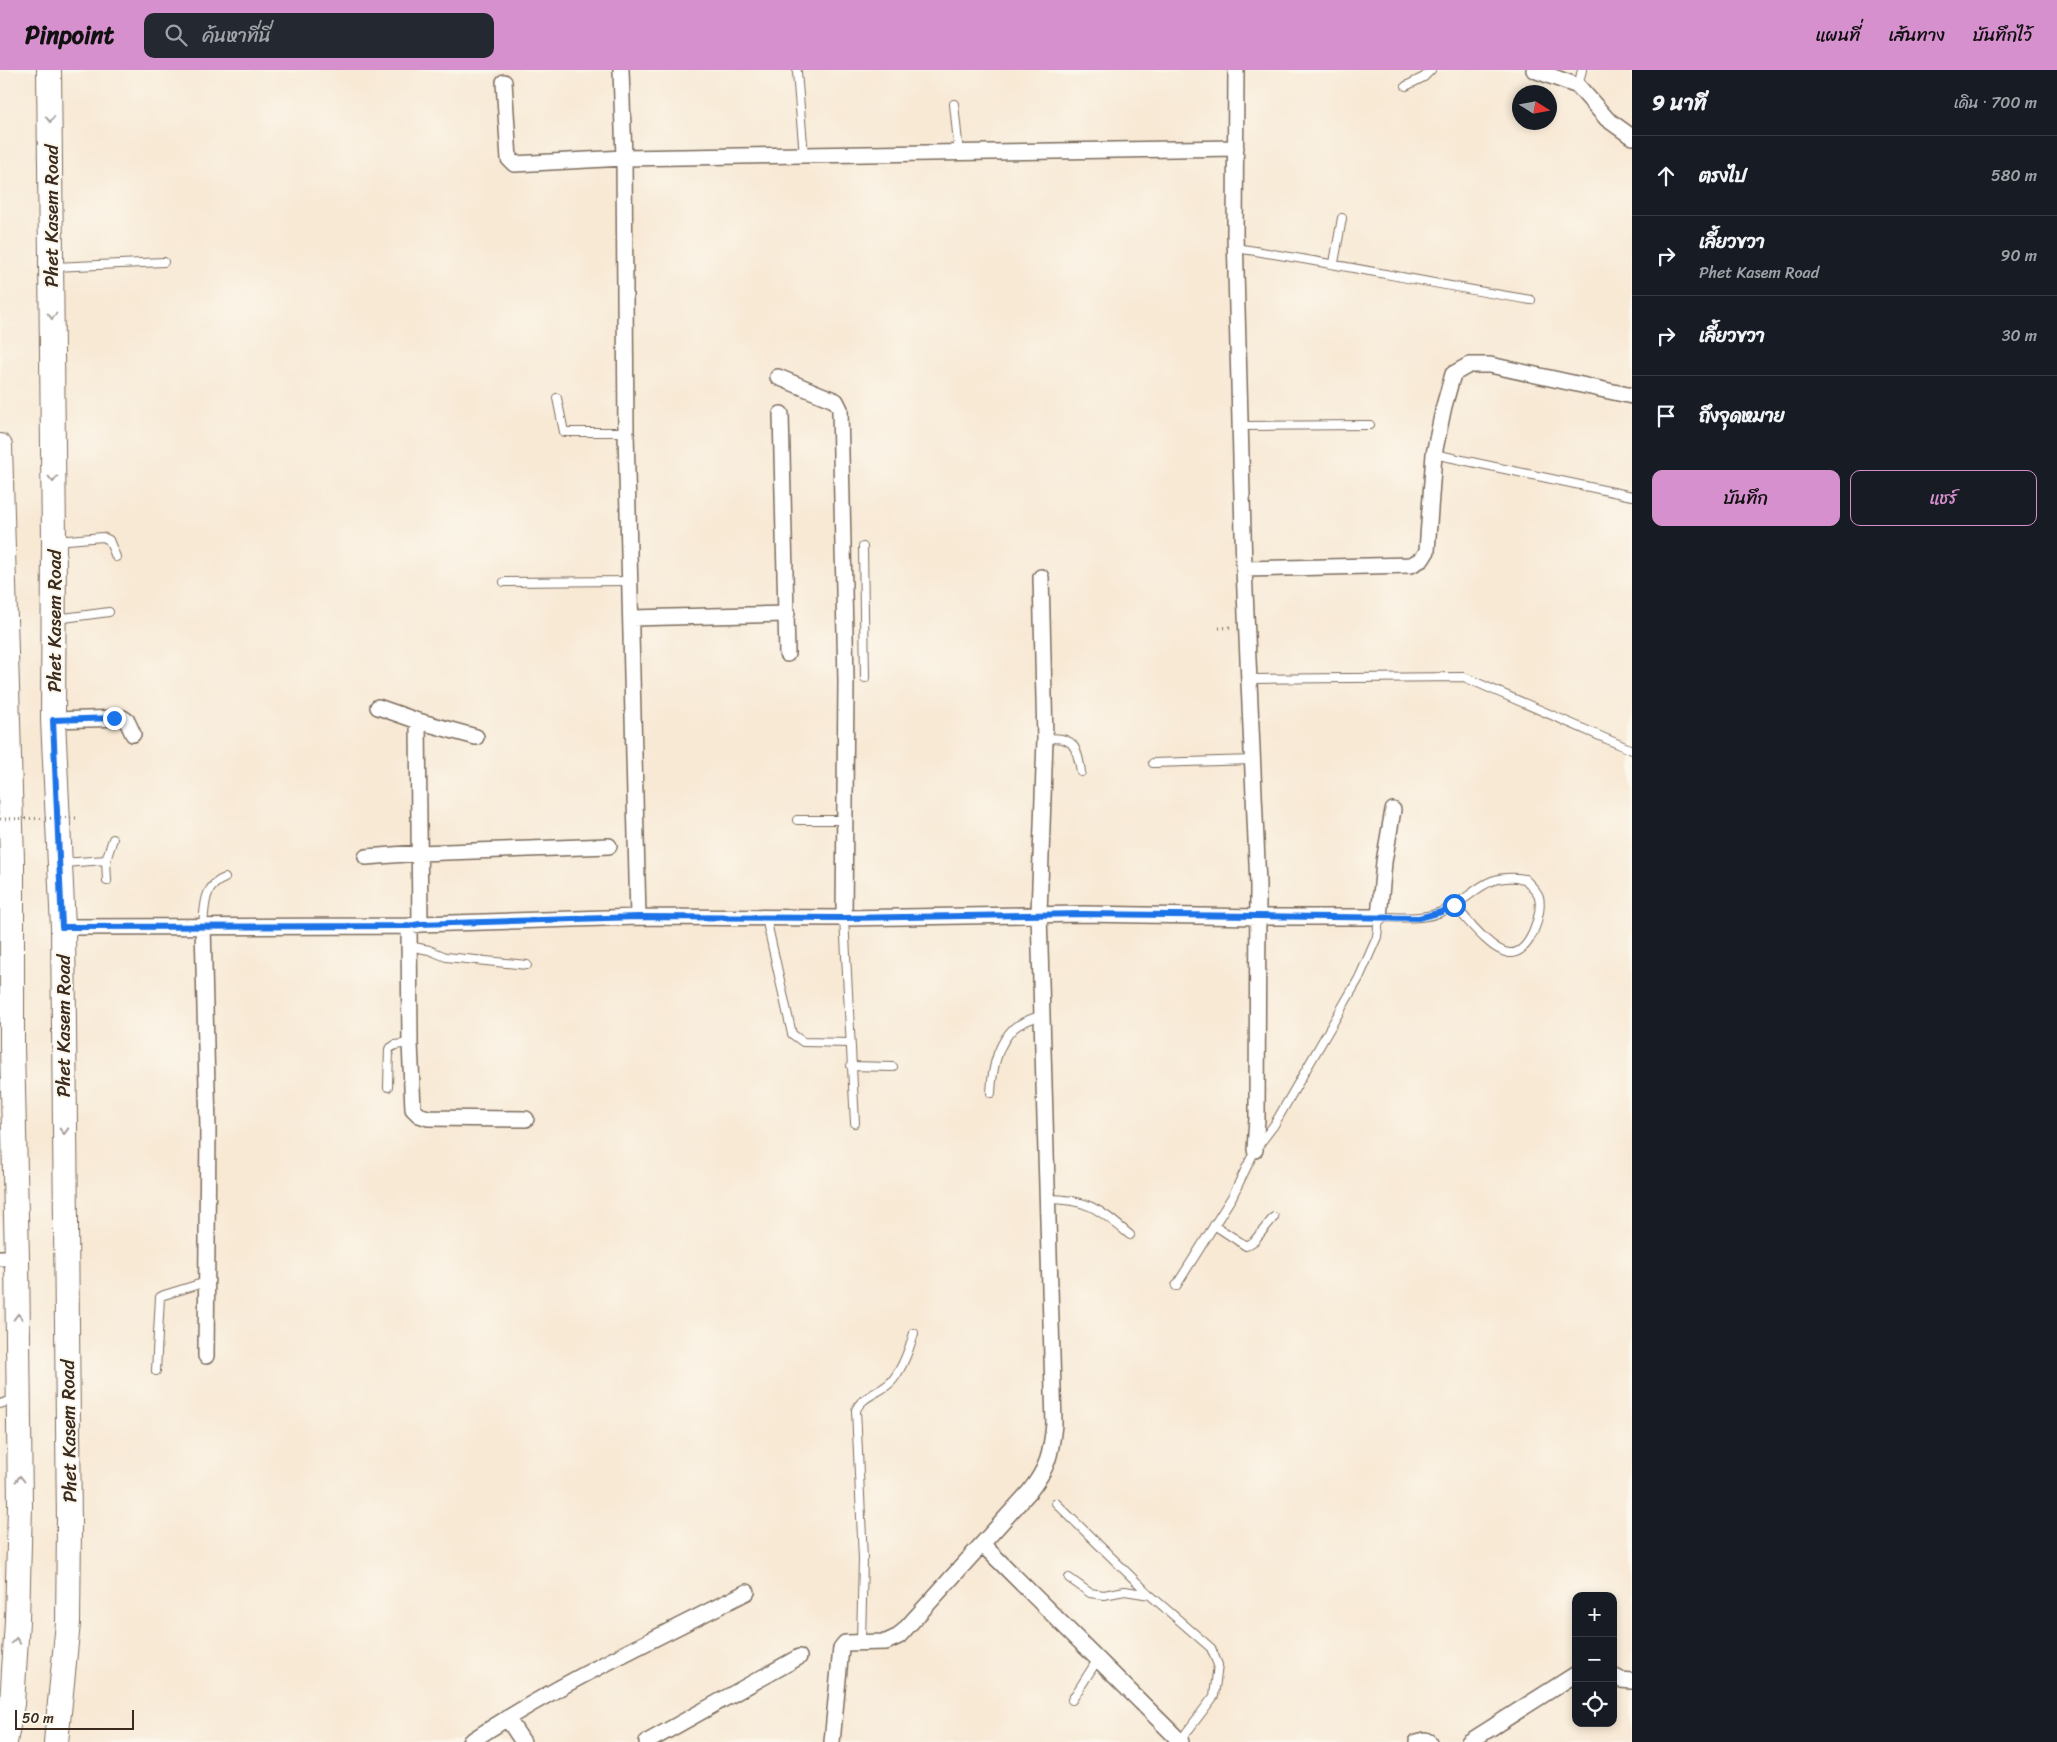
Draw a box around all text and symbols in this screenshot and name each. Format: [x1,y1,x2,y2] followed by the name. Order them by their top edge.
[144,13,494,58] search box
[25,14,114,56] text: Pinpoint
[202,19,271,52] text: ค้นหาที่นี่
[1815,19,1860,51] text: แผนที่
[1888,19,1945,51] text: เส้นทาง
[1973,19,2032,51] text: บันทึกไว้
[162,21,190,49] icon: search
[1652,84,1707,122] text: 9 นาที
[1512,85,1557,130] north arrow
[1954,88,2037,117] text: เดิน · 700 m
[45,115,55,123] one-way arrow
[35,144,68,287] street label: Phet Kasem Road
[1699,159,1747,192] text: ตรงไป
[1991,161,2037,190] text: 580 m
[1652,162,1680,190] icon: ahead
[1699,225,1765,258] text: เลี้ยวขวา
[2001,241,2037,270] text: 90 m
[1652,242,1680,270] icon: right
[1699,258,1819,287] text: Phet Kasem Road
[47,312,57,320] one-way arrow
[1699,319,1765,352] text: เลี้ยวขวา
[2002,321,2037,350] text: 30 m
[1652,322,1680,350] icon: right
[1699,399,1785,432] text: ถึงจุดหมาย
[1652,402,1680,430] icon: arrive
[1652,470,1840,526] button: บันทึก
[1850,470,2037,526] button: แชร์
[48,475,58,483] one-way arrow
[38,549,71,692] street label: Phet Kasem Road
[103,707,126,730] route end
[1443,894,1466,917] route start
[47,954,80,1097] street label: Phet Kasem Road
[59,1128,69,1135] one-way arrow
[13,1312,23,1320] one-way arrow
[51,1358,86,1503] street label: Phet Kasem Road
[14,1475,25,1483] one-way arrow
[1572,1592,1617,1727] map controls
[1572,1592,1617,1637] button: +
[10,1637,21,1645] one-way arrow
[1572,1637,1617,1682] button: −
[1572,1682,1617,1727] button: locate
[22,1706,54,1731] text: 50 m
[15,1707,134,1730] scale bar

